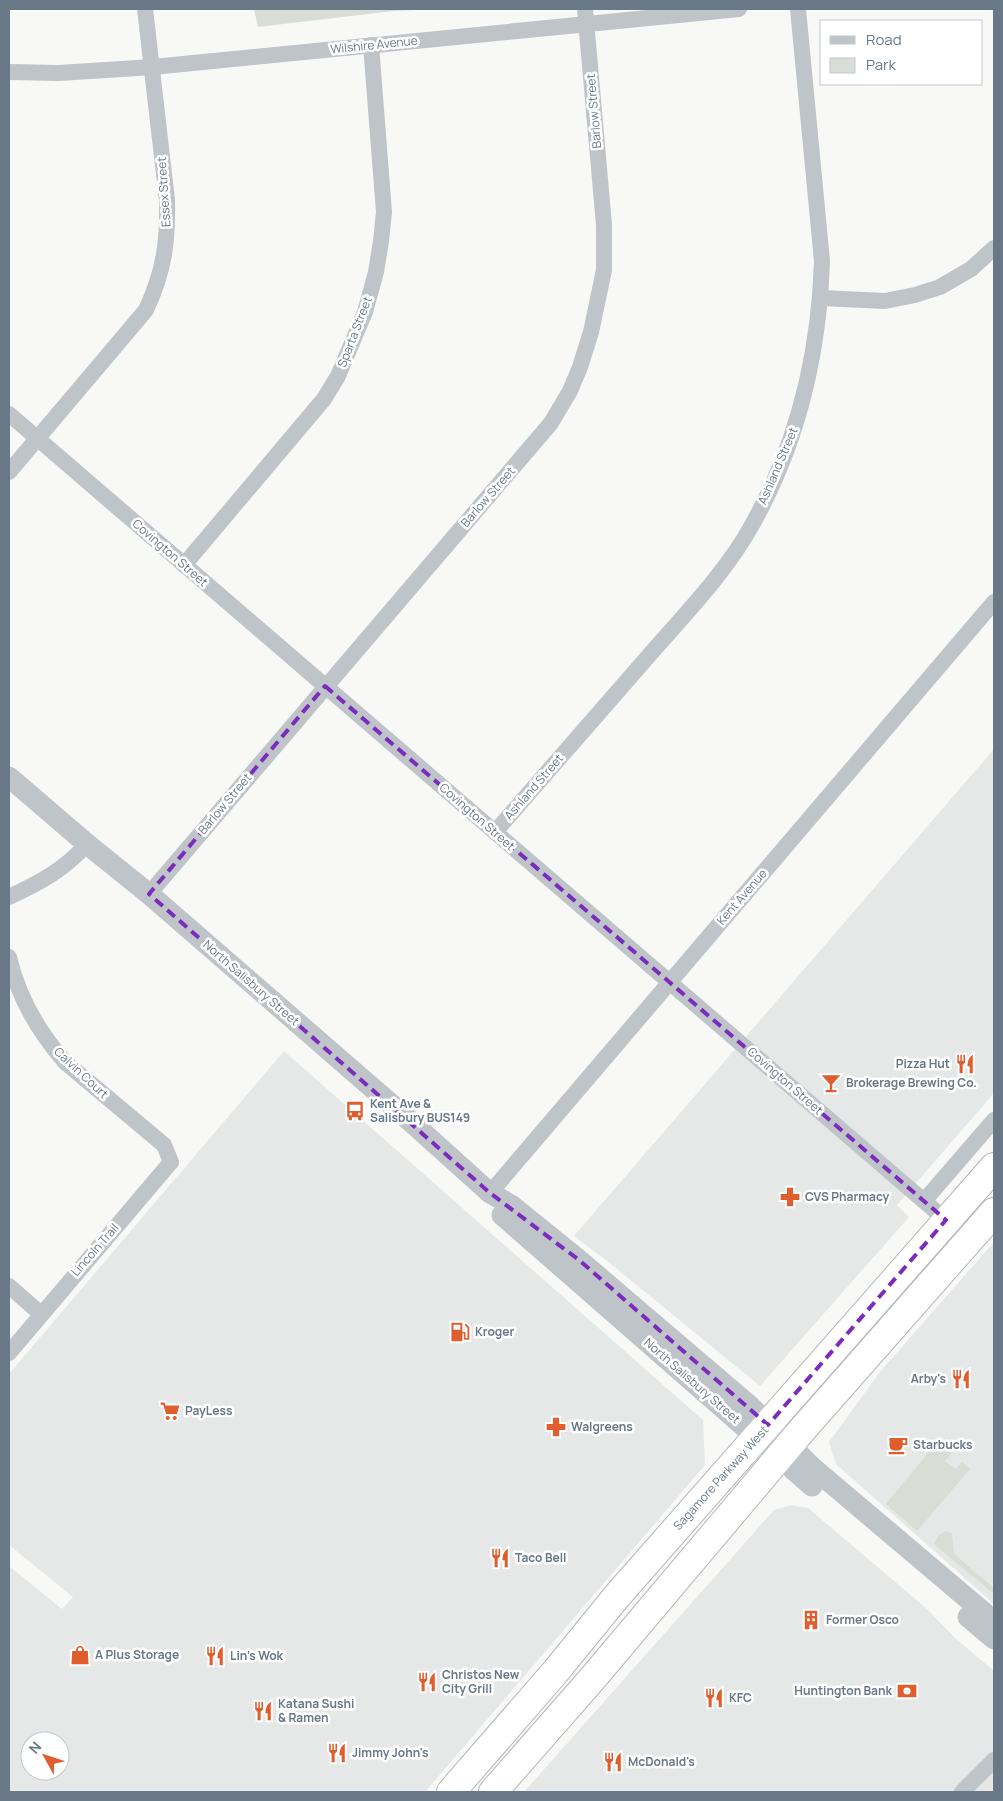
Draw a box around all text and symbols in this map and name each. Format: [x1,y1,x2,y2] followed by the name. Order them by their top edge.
[820,20,983,85] legend
[866,29,902,50] text: Road
[330,31,418,58] street label: Wilshire Avenue
[866,54,896,75] text: Park
[582,73,605,149] street label: Barlow Street
[153,156,174,228] street label: Essex Street
[333,294,376,370] street label: Sparta Street
[754,424,802,507] street label: Ashland Street
[457,463,519,531] street label: Barlow Street
[129,515,212,590] street label: Covington Street
[500,750,567,823] street label: Ashland Street
[194,769,255,838] street label: Barlow Street
[436,779,519,854] street label: Covington Street
[713,865,771,928] street label: Kent Avenue
[200,936,303,1029] street label: North Salisbury Street
[51,1043,112,1102] street label: Calvin Court
[744,1043,827,1118] street label: Covington Street
[954,1053,976,1075] restaurant icon: Pizza Hut
[896,1055,950,1072] place label: Pizza Hut
[820,1072,842,1094] bar icon: Brokerage Brewing Co.
[846,1074,977,1091] place label: Brokerage Brewing Co.
[370,1095,470,1126] place label: Kent Ave & Salisbury BUS149
[344,1100,366,1122] bus stop icon: Kent Ave & Salisbury BUS149
[779,1186,801,1208] pharmacy icon: CVS Pharmacy
[805,1188,890,1205] place label: CVS Pharmacy
[67,1220,122,1280] street label: Lincoln Trail
[449,1321,471,1343] fuel station icon: Kroger
[475,1323,514,1340] place label: Kroger
[641,1334,744,1427] street label: North Salisbury Street
[950,1368,972,1390] restaurant icon: Arby's
[911,1370,946,1387] place label: Arby's
[159,1400,181,1422] supermarket icon: PayLess
[185,1402,233,1419] place label: PayLess
[545,1416,567,1438] pharmacy icon: Walgreens
[571,1418,633,1435] place label: Walgreens
[669,1422,772,1534] street label: Sagamore Parkway West
[887,1434,909,1456] cafe icon: Starbucks
[913,1436,973,1453] place label: Starbucks
[489,1547,511,1569] restaurant icon: Taco Bell
[515,1549,566,1566] place label: Taco Bell
[800,1609,822,1631] building icon: Former Osco
[826,1611,899,1628] place label: Former Osco
[69,1644,91,1666] shop icon: A Plus Storage
[204,1645,226,1667] restaurant icon: Lin's Wok
[95,1646,179,1663] place label: A Plus Storage
[230,1647,284,1664] place label: Lin's Wok
[442,1666,520,1697] place label: Christos New City Grill
[416,1671,438,1693] restaurant icon: Christos New City Grill
[896,1680,918,1702] bank icon: Huntington Bank
[794,1682,893,1699] place label: Huntington Bank
[703,1687,725,1709] restaurant icon: KFC
[729,1689,752,1706] place label: KFC
[278,1695,354,1726] place label: Katana Sushi & Ramen
[252,1700,274,1722] restaurant icon: Katana Sushi & Ramen
[20,1731,70,1781] north arrow
[24,1737,45,1757] text: N
[326,1742,348,1764] restaurant icon: Jimmy John's
[352,1744,429,1761] place label: Jimmy John's
[602,1751,624,1773] restaurant icon: McDonald's
[628,1753,695,1770] place label: McDonald's

